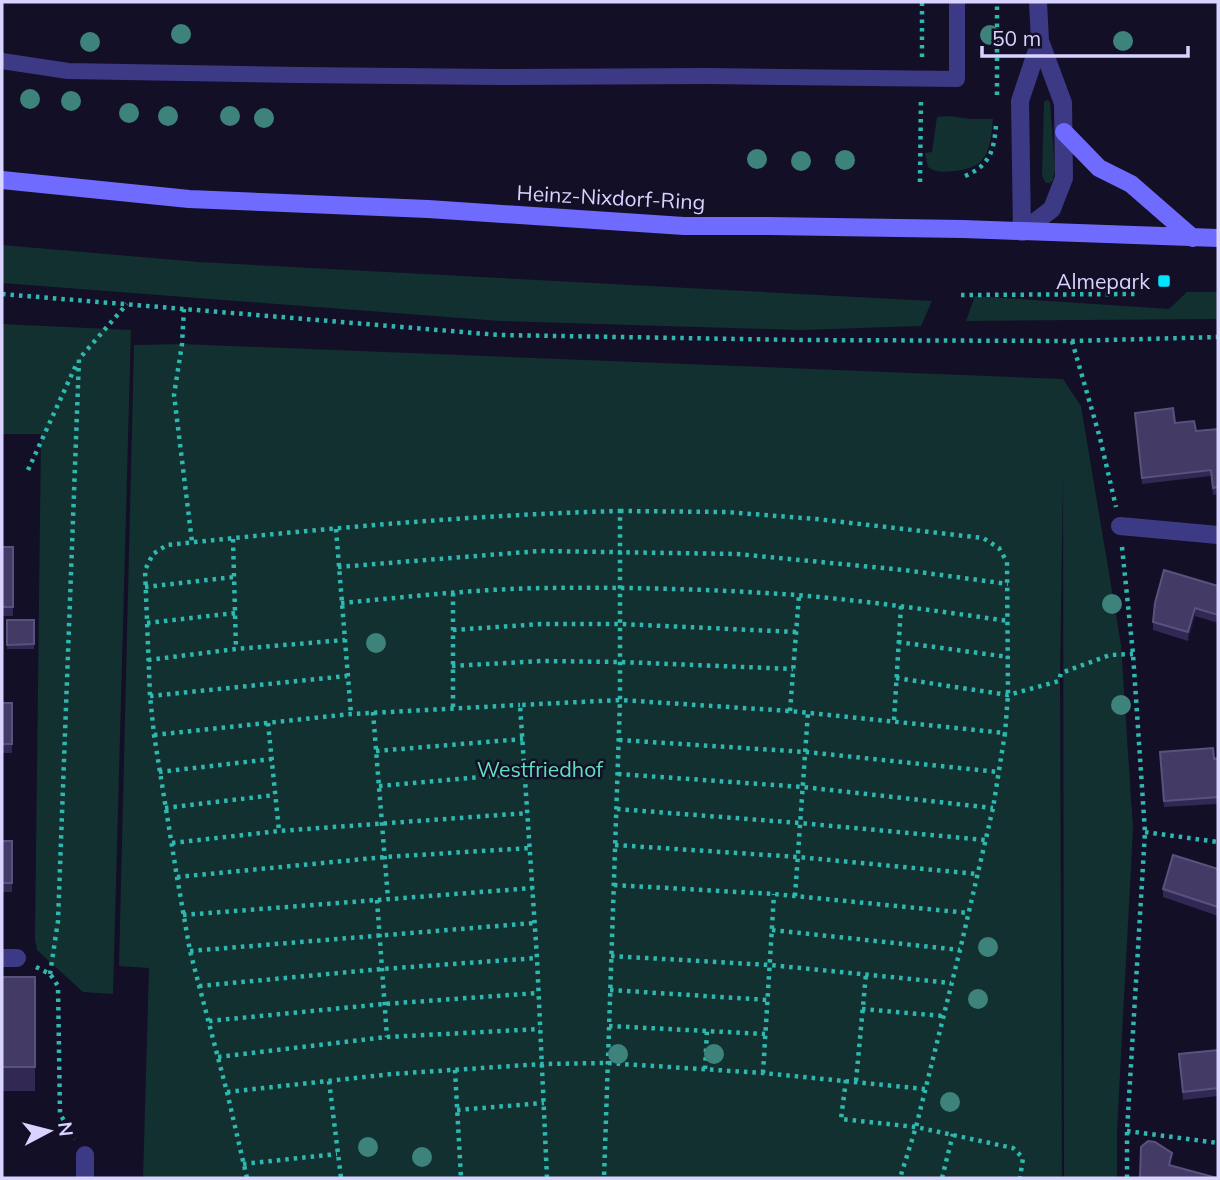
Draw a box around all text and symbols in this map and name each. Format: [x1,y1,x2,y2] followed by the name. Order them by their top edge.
[982,14,1188,58] scale bar
[992,25,1041,51] text: 50 m
[516,179,706,215] street label: Heinz-Nixdorf-Ring
[1056,268,1150,294] place label: Almepark
[1156,273,1172,289] marker: Almepark
[477,756,604,782] park label: Westfriedhof
[14,1096,84,1166] north arrow
[53,1120,79,1138] text: N

